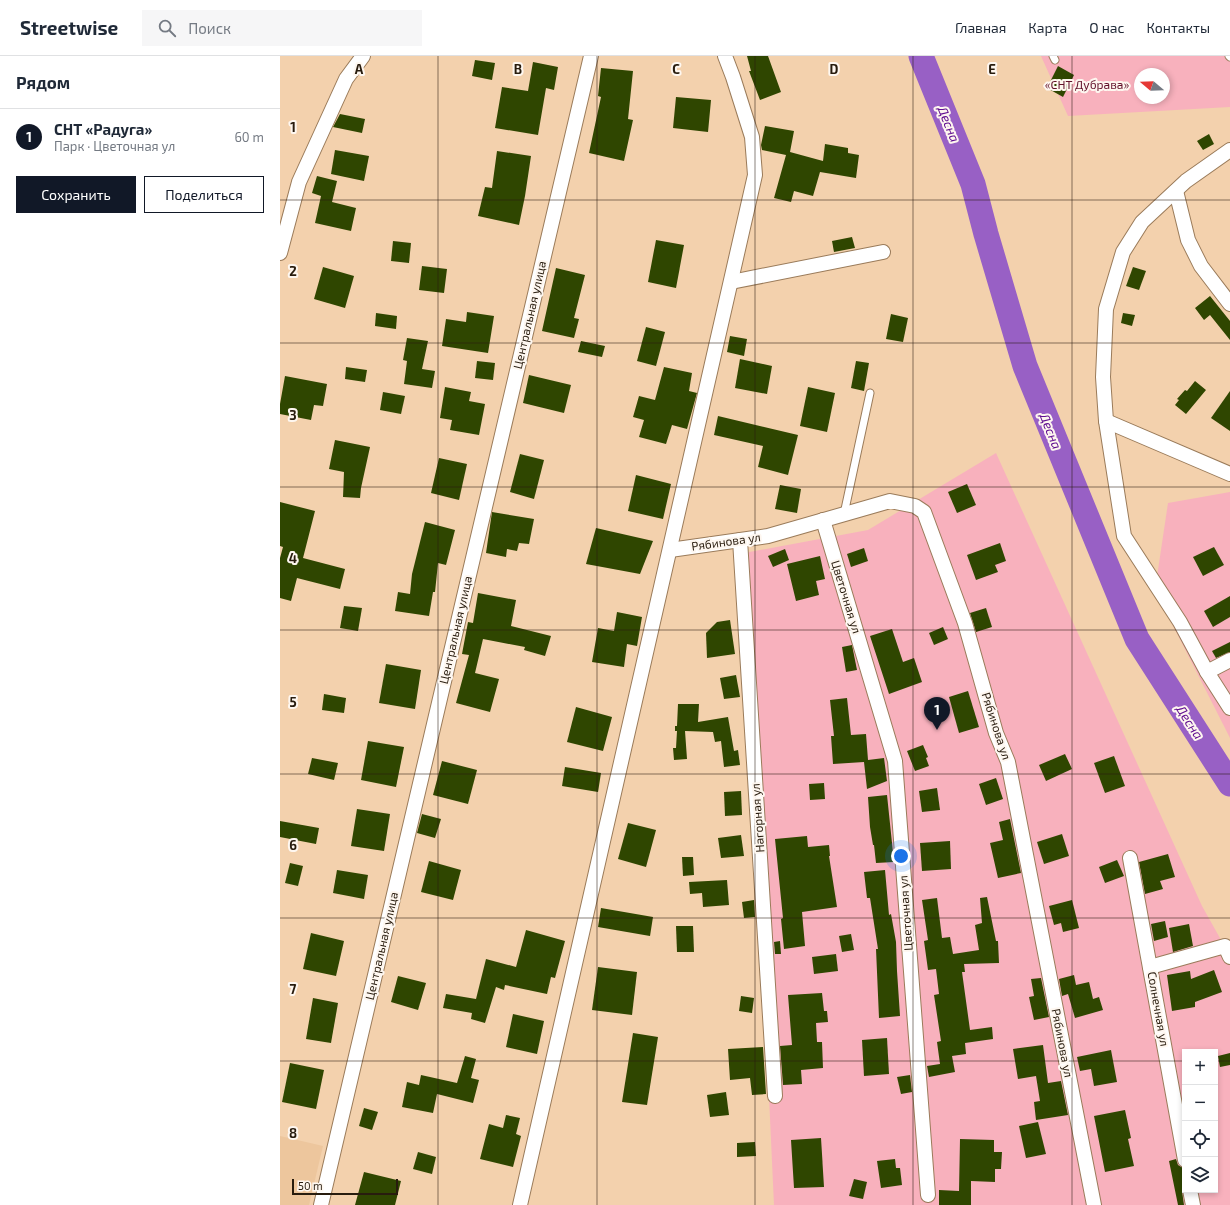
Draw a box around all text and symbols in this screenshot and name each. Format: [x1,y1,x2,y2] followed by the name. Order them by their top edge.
[142,10,422,46] search box
[20,16,118,39] text: Streetwise
[156,17,178,39] icon: search
[188,19,231,37] text: Поиск
[955,19,1006,36] text: Главная
[1028,19,1067,36] text: Карта
[1089,19,1125,36] text: О нас
[1147,19,1210,36] text: Контакты
[355,61,364,77] text: A
[514,61,522,77] text: B
[672,61,680,77] text: C
[830,61,839,77] text: D
[988,61,996,77] text: E
[1134,68,1170,104] north arrow
[16,72,70,92] text: Рядом
[1045,77,1129,92] park label: «СНТ Дубрава»
[934,103,963,144] water label: Десна
[290,119,296,135] text: 1
[54,120,152,138] text: СНТ «Радуга»
[26,129,32,145] text: 1
[234,129,264,145] text: 60 m
[54,138,175,154] text: Парк · Цветочная ул
[16,176,136,213] button: Сохранить
[144,176,264,213] button: Поделиться
[510,259,549,370] street label: Центральная улица
[289,263,297,279] text: 2
[289,407,297,423] text: 3
[1036,410,1065,451] water label: Десна
[690,529,762,554] street label: Рябинова ул
[289,550,297,566] text: 4
[828,558,865,635] street label: Цветочная ул
[436,574,475,685] street label: Центральная улица
[979,690,1014,761] street label: Рябинова ул
[289,694,297,710] text: 5
[924,697,950,730] pin: 1
[1173,701,1207,742] water label: Десна
[748,783,767,853] street label: Нагорная ул
[289,837,297,853] text: 6
[891,846,911,866] your location
[895,875,916,951] street label: Цветочная ул
[362,890,401,1001] street label: Центральная улица
[1145,970,1172,1047] street label: Солнечная ул
[290,981,297,997] text: 7
[1048,1007,1077,1079] street label: Рябинова ул
[1182,1049,1218,1193] map controls
[1182,1049,1218,1085] button: +
[1182,1085,1218,1121] button: −
[1182,1121,1218,1157] button: locate
[289,1125,297,1141] text: 8
[1182,1157,1218,1193] button: layers
[292,1177,398,1196] scale bar
[298,1179,323,1192] text: 50 m

